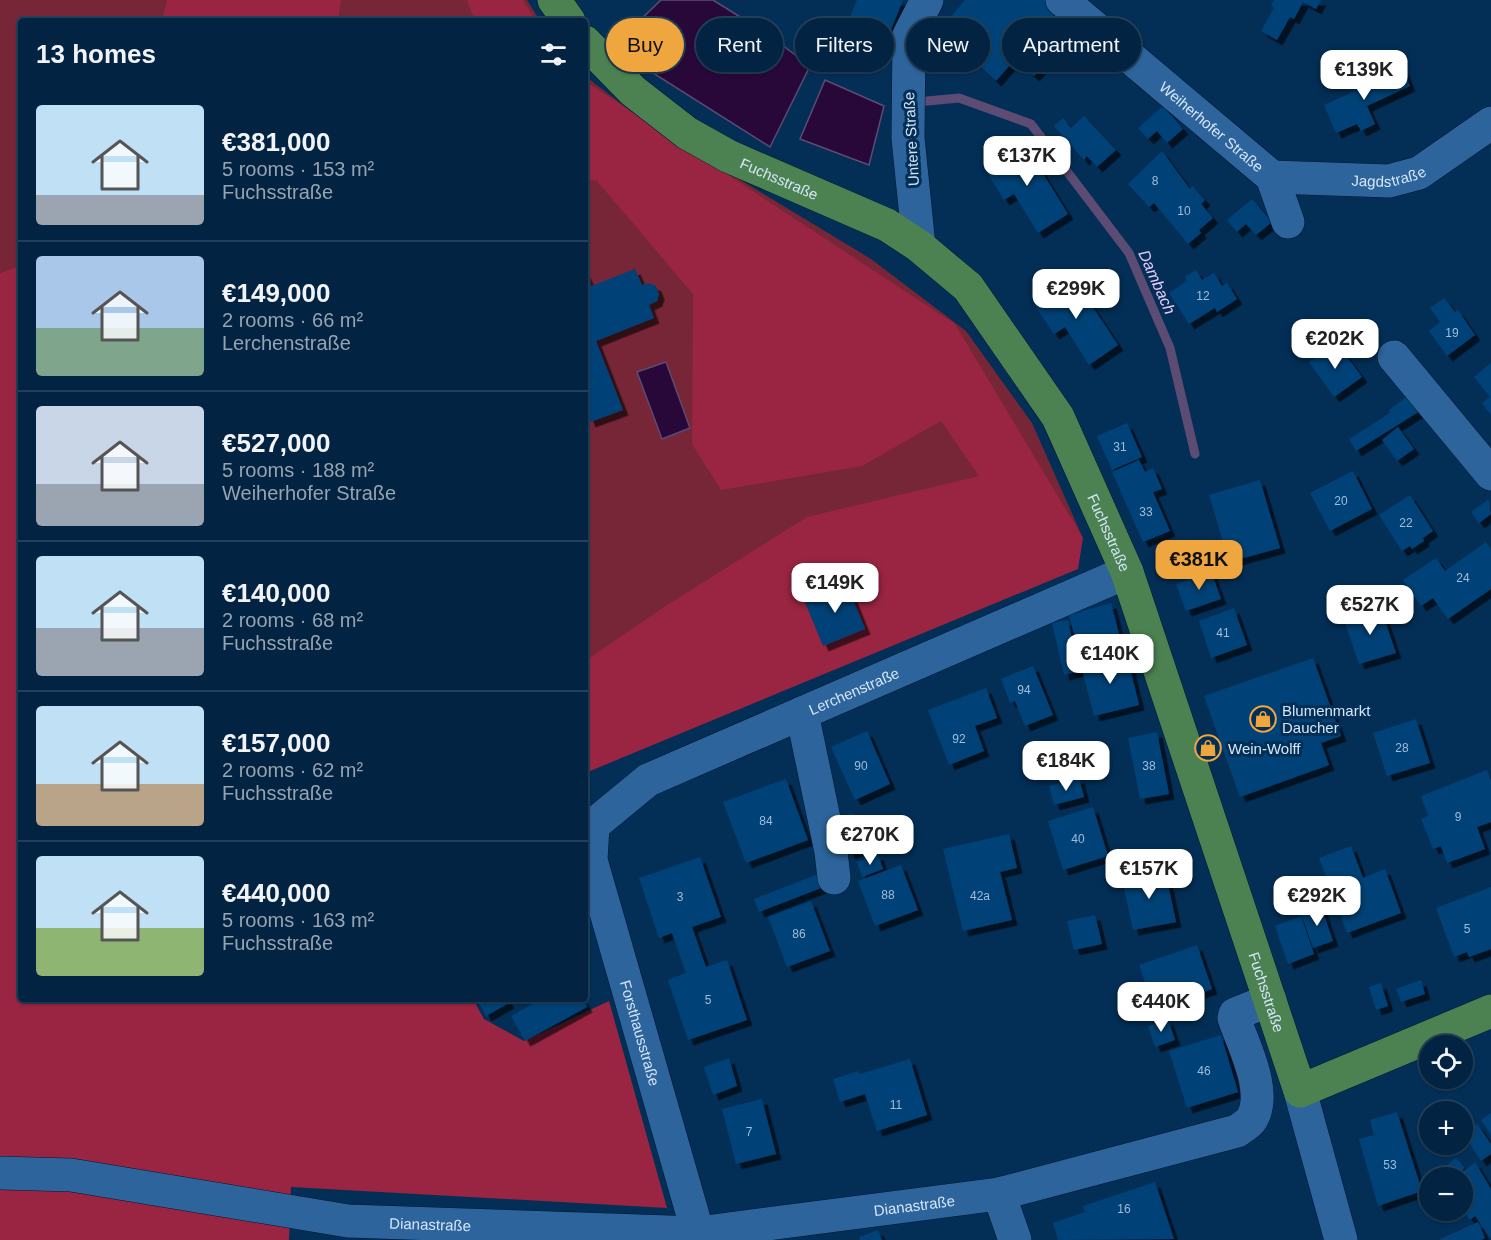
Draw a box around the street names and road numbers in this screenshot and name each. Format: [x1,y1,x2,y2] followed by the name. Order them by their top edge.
[1156,78,1267,175] street label: Weiherhofer Straße
[900,92,922,186] street label: Untere Straße
[738,154,821,203] street label: Fuchsstraße
[1351,162,1429,190] street label: Jagdstraße
[1085,491,1134,574] street label: Fuchsstraße
[806,664,902,718] street label: Lerchenstraße
[1246,950,1288,1034] street label: Fuchsstraße
[617,978,664,1088] street label: Forsthausstraße
[873,1191,956,1219] street label: Dianastraße
[389,1214,471,1234] street label: Dianastraße

